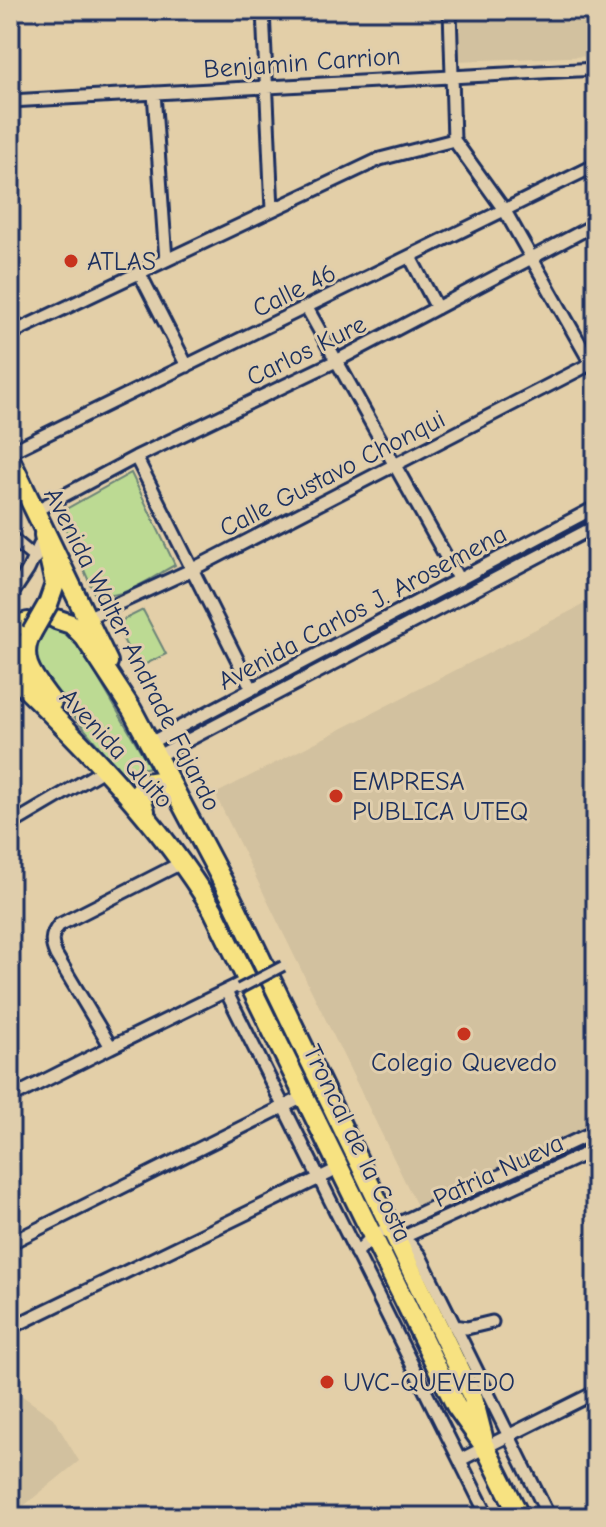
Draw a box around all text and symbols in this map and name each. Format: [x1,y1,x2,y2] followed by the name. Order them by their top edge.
[202,41,402,85] street label: Benjamin Carrion
[87,247,156,277] place label: ATLAS
[62,252,80,270] marker: ATLAS
[248,258,341,324] street label: Calle 46
[242,309,371,393] street label: Carlos Kure
[215,404,450,544] street label: Calle Gustavo Chonqui
[37,483,227,816] street label: Avenida Walter Andrade Fajardo
[213,519,512,697] street label: Avenida Carlos J. Arosemena
[53,683,179,815] street label: Avenida Quito
[352,767,528,827] place label: EMPRESA PUBLICA UTEQ
[327,787,345,805] marker: EMPRESA PUBLICA UTEQ
[455,1025,473,1043] marker: Colegio Quevedo
[296,1040,418,1247] street label: Troncal de la Costa
[371,1048,557,1078] place label: Colegio Quevedo
[429,1128,568,1214] street label: Patria Nueva
[343,1368,515,1398] place label: UVC-QUEVEDO
[318,1373,336,1391] marker: UVC-QUEVEDO

